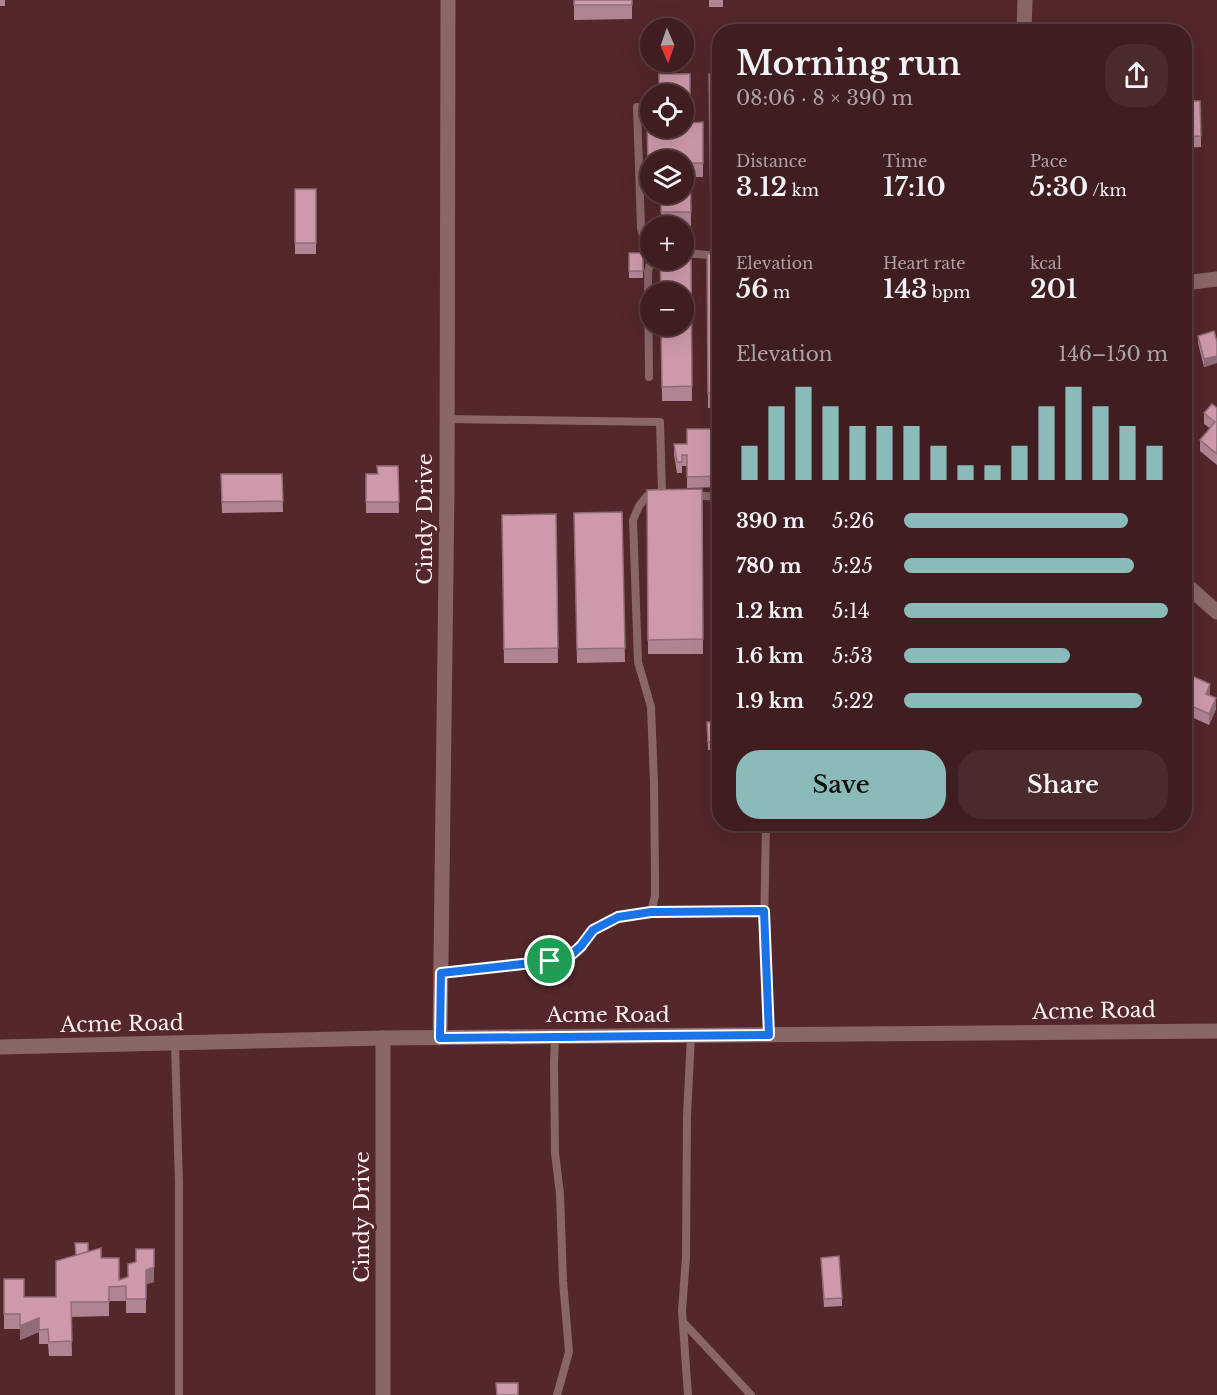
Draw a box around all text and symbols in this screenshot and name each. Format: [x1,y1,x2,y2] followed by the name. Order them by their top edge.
[640,18,694,72] north arrow
[640,18,694,336] map controls
[736,43,961,84] text: Morning run
[1105,44,1168,107] button: share
[640,84,694,138] button: locate
[736,86,913,110] text: 08:06 · 8 × 390 m
[640,150,694,204] button: layers
[736,151,807,171] text: Distance
[883,151,927,171] text: Time
[1030,151,1067,171] text: Pace
[736,171,787,203] text: 3.12
[883,171,946,203] text: 17:10
[1030,171,1088,203] text: 5:30
[787,180,819,200] text: km
[1088,180,1127,200] text: /km
[640,216,694,270] button: +
[736,253,813,273] text: Elevation
[883,253,965,273] text: Heart rate
[1030,253,1062,273] text: kcal
[736,273,769,305] text: 56
[883,273,927,305] text: 143
[1030,273,1077,305] text: 201
[640,282,694,336] button: −
[769,282,790,302] text: m
[927,282,971,302] text: bpm
[736,342,833,366] text: Elevation
[1058,342,1168,366] text: 146–150 m
[412,453,438,585] street label: Cindy Drive
[736,509,805,533] text: 390 m
[832,509,874,533] text: 5:26
[736,554,802,578] text: 780 m
[832,554,873,578] text: 5:25
[736,599,804,623] text: 1.2 km
[832,599,870,623] text: 5:14
[736,644,804,668] text: 1.6 km
[832,644,873,668] text: 5:53
[736,689,804,713] text: 1.9 km
[832,689,874,713] text: 5:22
[736,750,946,819] button: Save
[958,750,1168,819] button: Share
[524,935,575,986] pin
[533,944,566,977] icon: arrive
[1031,997,1156,1025] street label: Acme Road
[545,1002,670,1028] street label: Acme Road
[59,1010,184,1038] street label: Acme Road
[349,1151,375,1283] street label: Cindy Drive

